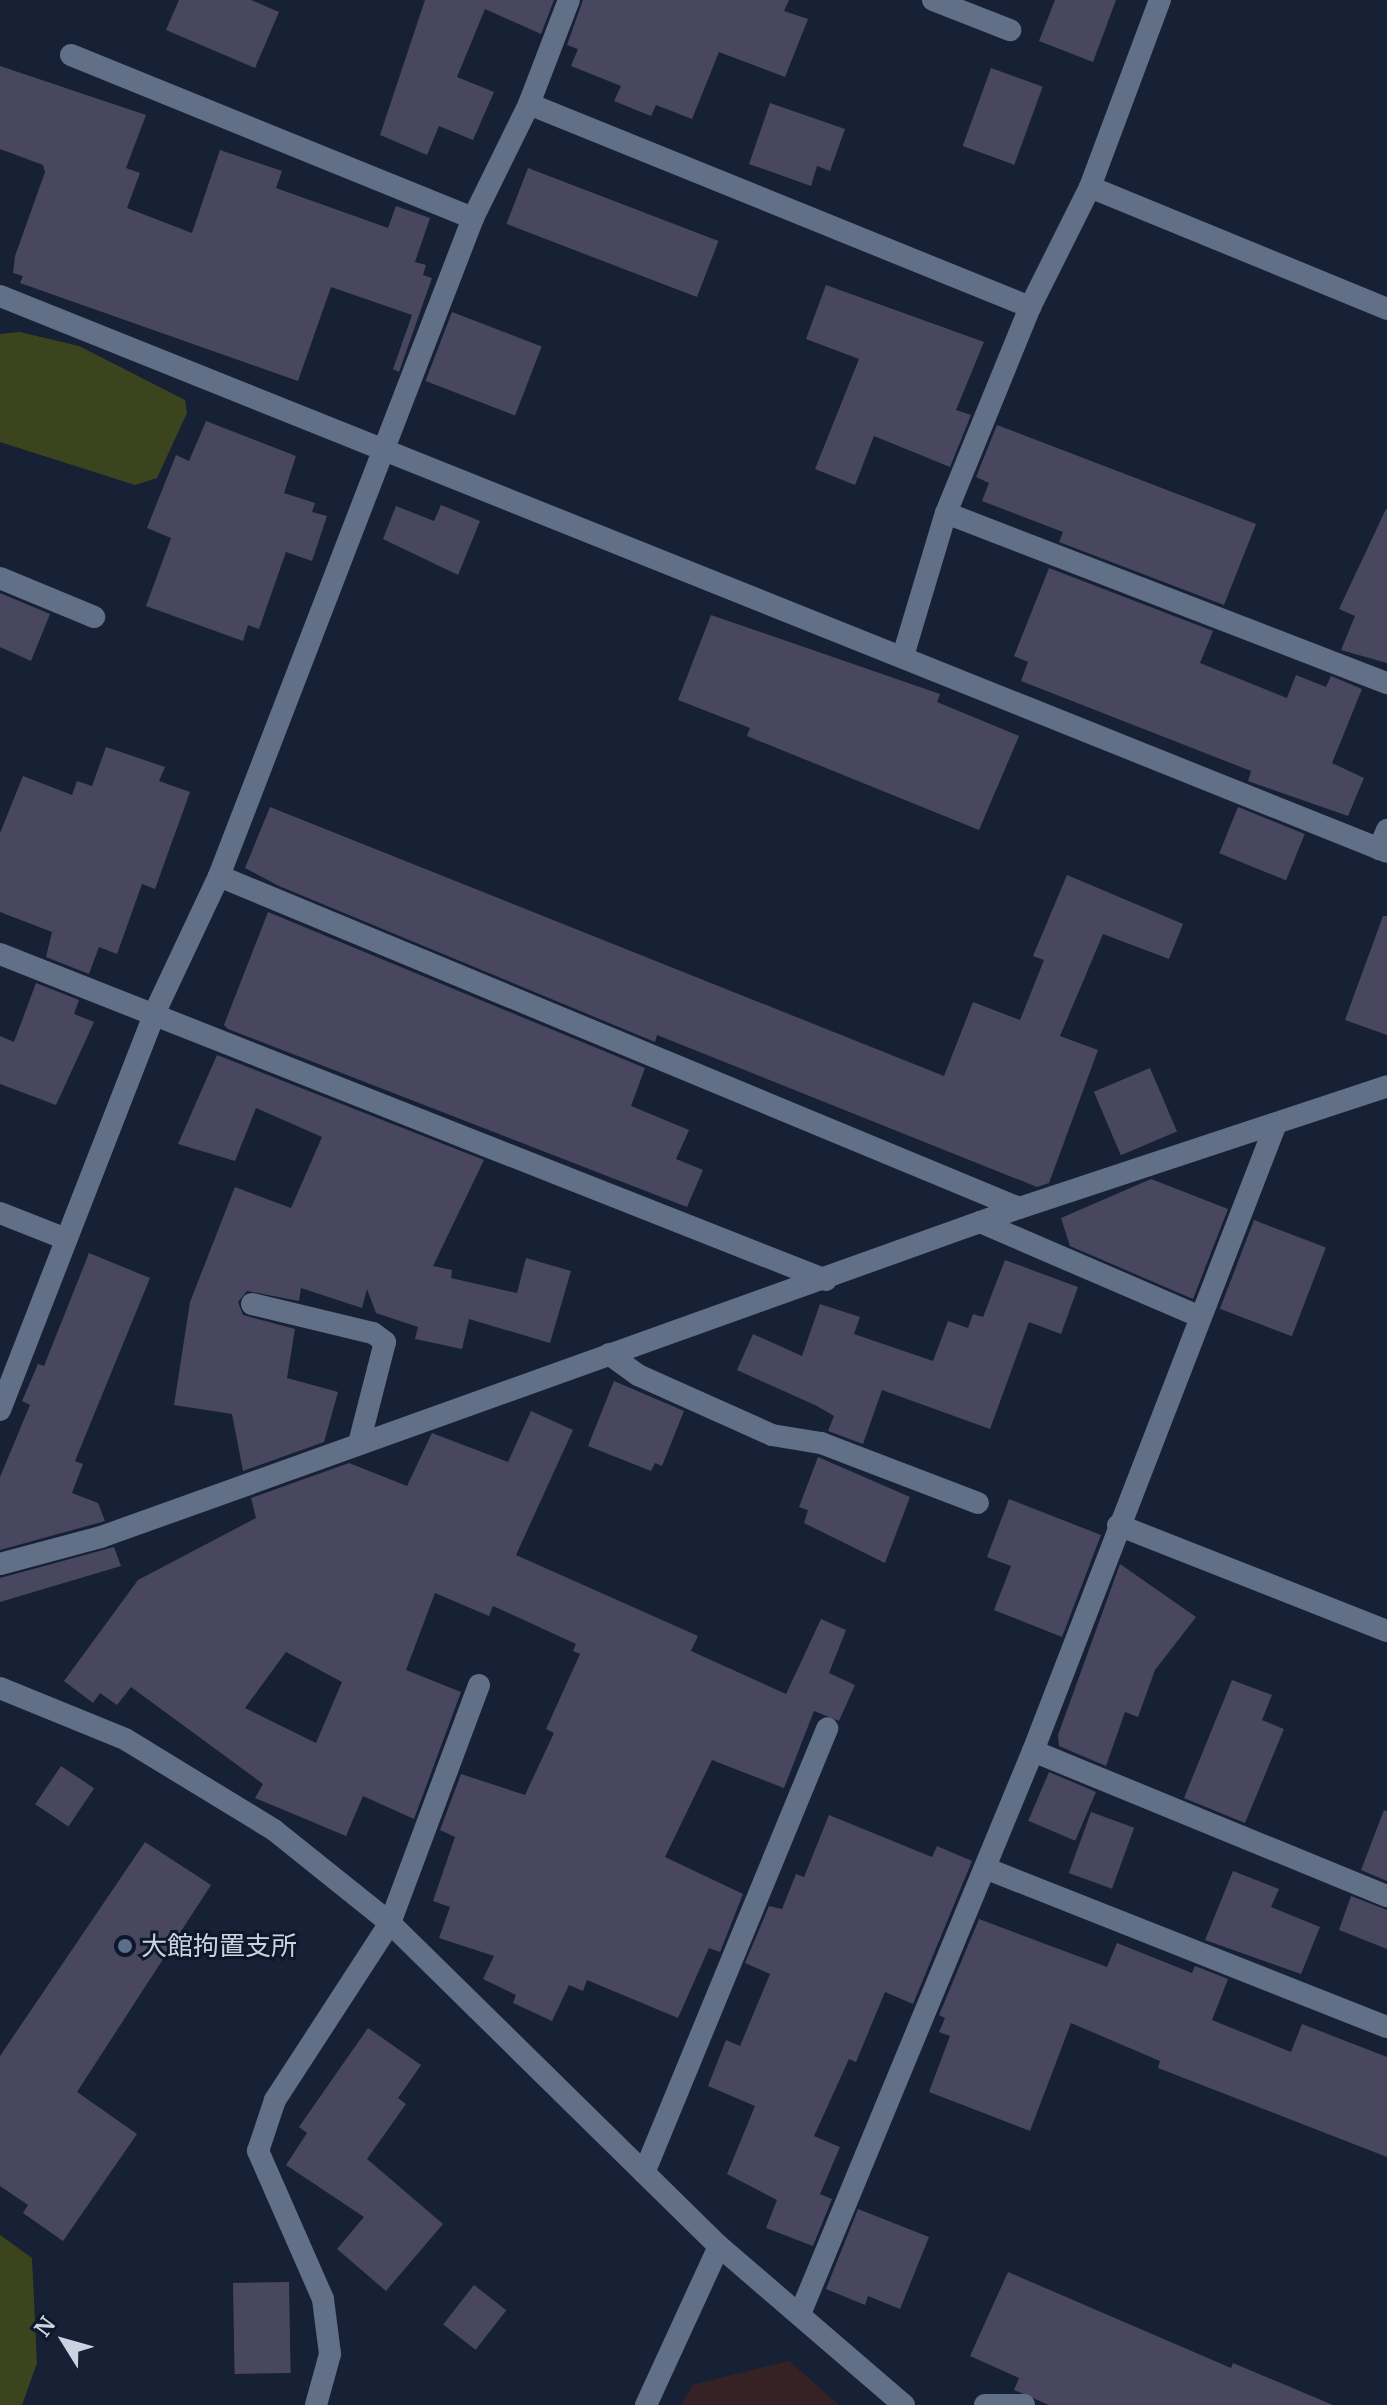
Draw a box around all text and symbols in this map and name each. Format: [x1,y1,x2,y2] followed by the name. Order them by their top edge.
[141,1930,297,1962] place label: 大館拘置支所
[116,1937,134,1955] marker: 大館拘置支所
[24,2301,104,2381] north arrow
[28,2311,61,2342] text: N

